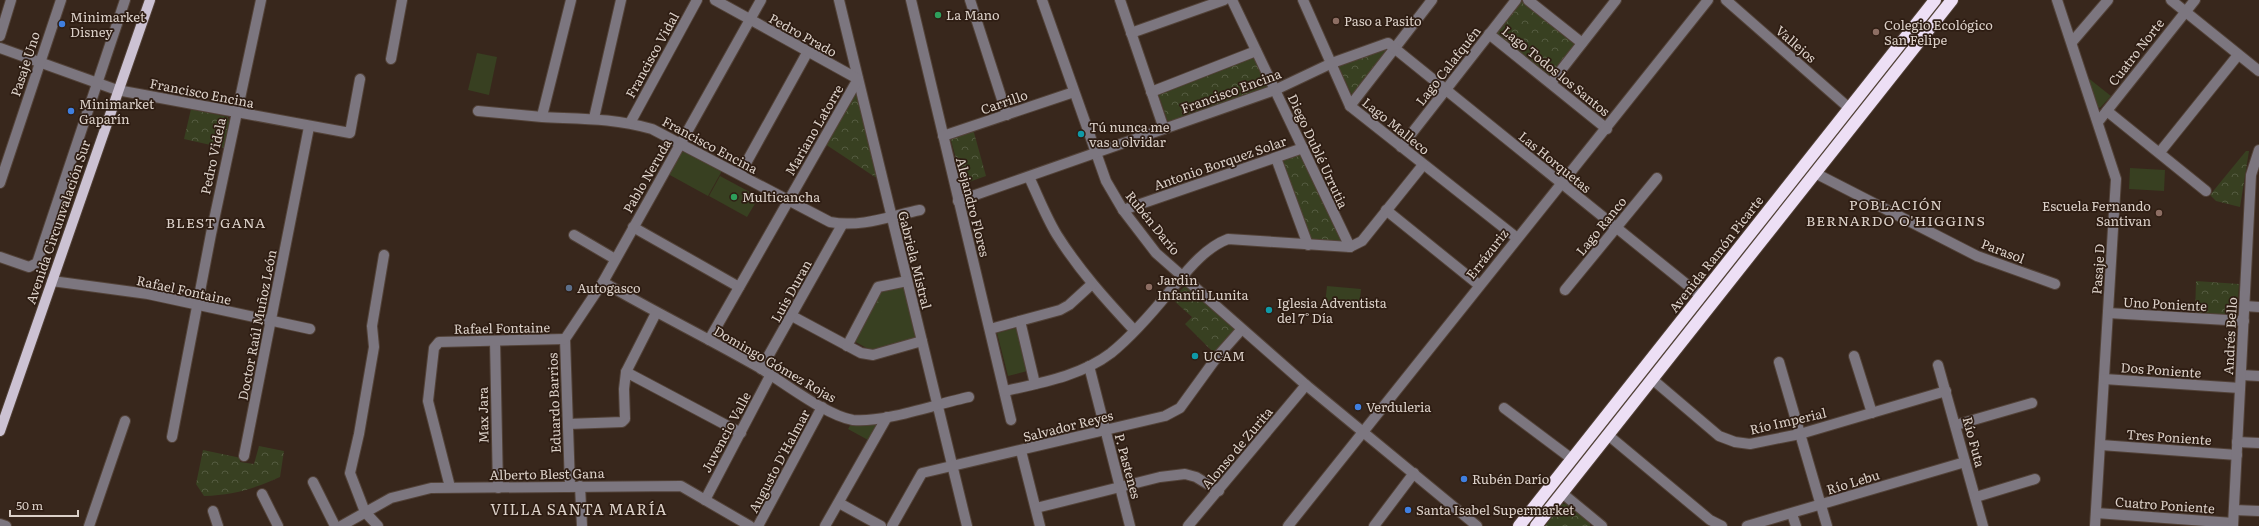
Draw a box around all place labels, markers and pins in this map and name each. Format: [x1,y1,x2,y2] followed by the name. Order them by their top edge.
[946,5,1000,24] place label: La Mano
[70,7,146,41] place label: Minimarket Disney
[933,10,943,20] marker: La Mano
[1344,11,1422,30] place label: Paso a Pasito
[1884,15,1993,49] place label: Colegio Ecológico San Felipe
[1331,16,1341,26] marker: Paso a Pasito
[57,19,67,29] marker: Minimarket Disney
[1871,27,1881,37] marker: Colegio Ecológico San Felipe
[79,94,155,128] place label: Minimarket Gaparín
[66,106,76,116] marker: Minimarket Gaparín
[1089,117,1170,151] place label: Tú nunca me vas a olvidar
[1076,129,1086,139] marker: Tú nunca me vas a olvidar
[742,187,820,206] place label: Multicancha
[729,192,739,202] marker: Multicancha
[2042,196,2151,230] place label: Escuela Fernando Santivan
[2154,208,2164,218] marker: Escuela Fernando Santivan
[1157,270,1248,304] place label: Jardin Infantil Lunita
[577,278,641,297] place label: Autogasco
[1144,282,1154,292] marker: Jardin Infantil Lunita
[564,283,574,293] marker: Autogasco
[1277,293,1387,327] place label: Iglesia Adventista del 7° Día
[1264,305,1274,315] marker: Iglesia Adventista del 7° Día
[1203,346,1245,365] place label: UCAM
[1190,351,1200,361] marker: UCAM
[1366,397,1431,416] place label: Verduleria
[1353,402,1363,412] marker: Verduleria
[1472,469,1550,488] place label: Rubén Darío
[1459,474,1469,484] marker: Rubén Darío
[1416,500,1575,519] place label: Santa Isabel Supermarket
[1403,505,1413,515] marker: Santa Isabel Supermarket

